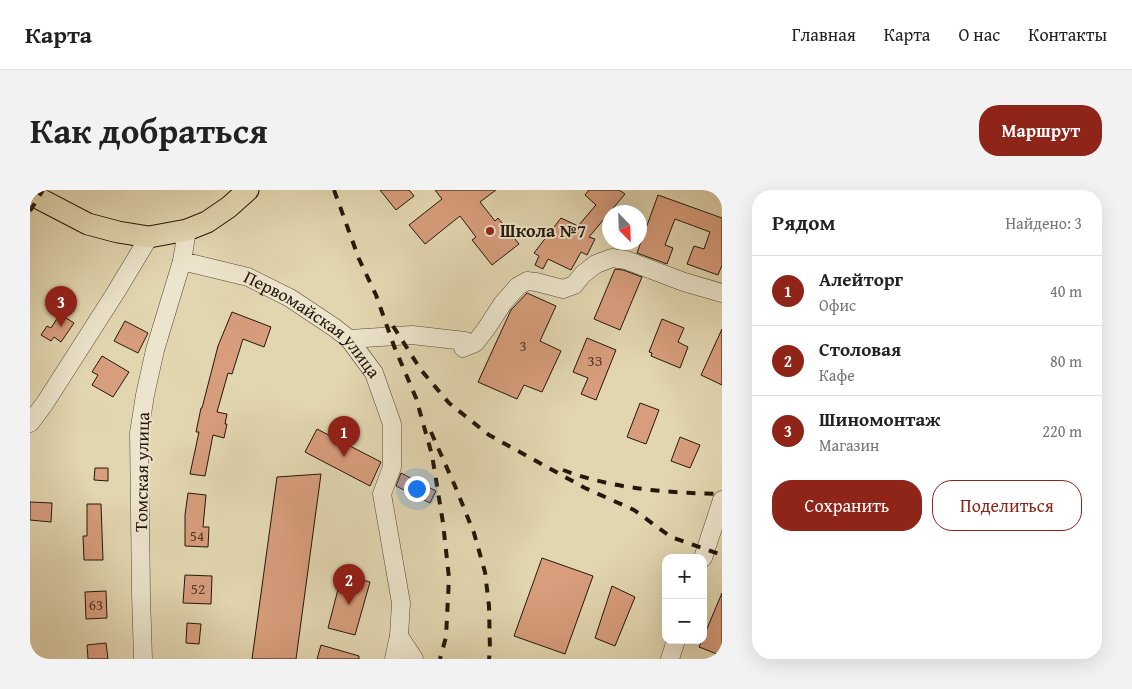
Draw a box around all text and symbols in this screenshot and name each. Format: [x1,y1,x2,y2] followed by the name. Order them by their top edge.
[25,17,92,52] text: Карта
[792,21,856,48] text: Главная
[884,21,930,48] text: Карта
[958,21,1000,48] text: О нас
[1028,21,1107,48] text: Контакты
[30,105,268,156] text: Как добраться
[979,105,1102,156] button: Маршрут
[602,205,647,250] north arrow
[772,207,835,238] text: Рядом
[1005,211,1082,235] text: Найдено: 3
[500,217,586,244] place label: Школа №7
[484,225,496,237] marker: Школа №7
[239,263,388,384] street label: Первомайская улица
[819,265,903,293] text: Алейторг
[784,279,792,303] text: 1
[1050,279,1082,303] text: 40 m
[45,286,77,327] pin: 3
[819,293,856,317] text: Офис
[519,335,527,356] house number: 3
[819,335,901,363] text: Столовая
[784,349,792,373] text: 2
[1050,349,1082,373] text: 80 m
[588,350,602,371] house number: 3З
[819,363,855,387] text: Кафе
[819,405,940,433] text: Шиномонтаж
[127,411,156,532] street label: Томская улица
[328,416,360,457] pin: 1
[784,419,792,443] text: 3
[1042,419,1082,443] text: 220 m
[819,433,879,457] text: Магазин
[404,476,430,502] your location
[772,480,922,531] button: Сохранить
[932,480,1082,531] button: Поделиться
[190,525,204,546] house number: 54
[662,554,707,644] map controls
[662,554,707,599] button: +
[333,564,365,605] pin: 2
[191,578,205,599] house number: 52
[89,594,103,615] house number: 63
[662,599,707,644] button: −

